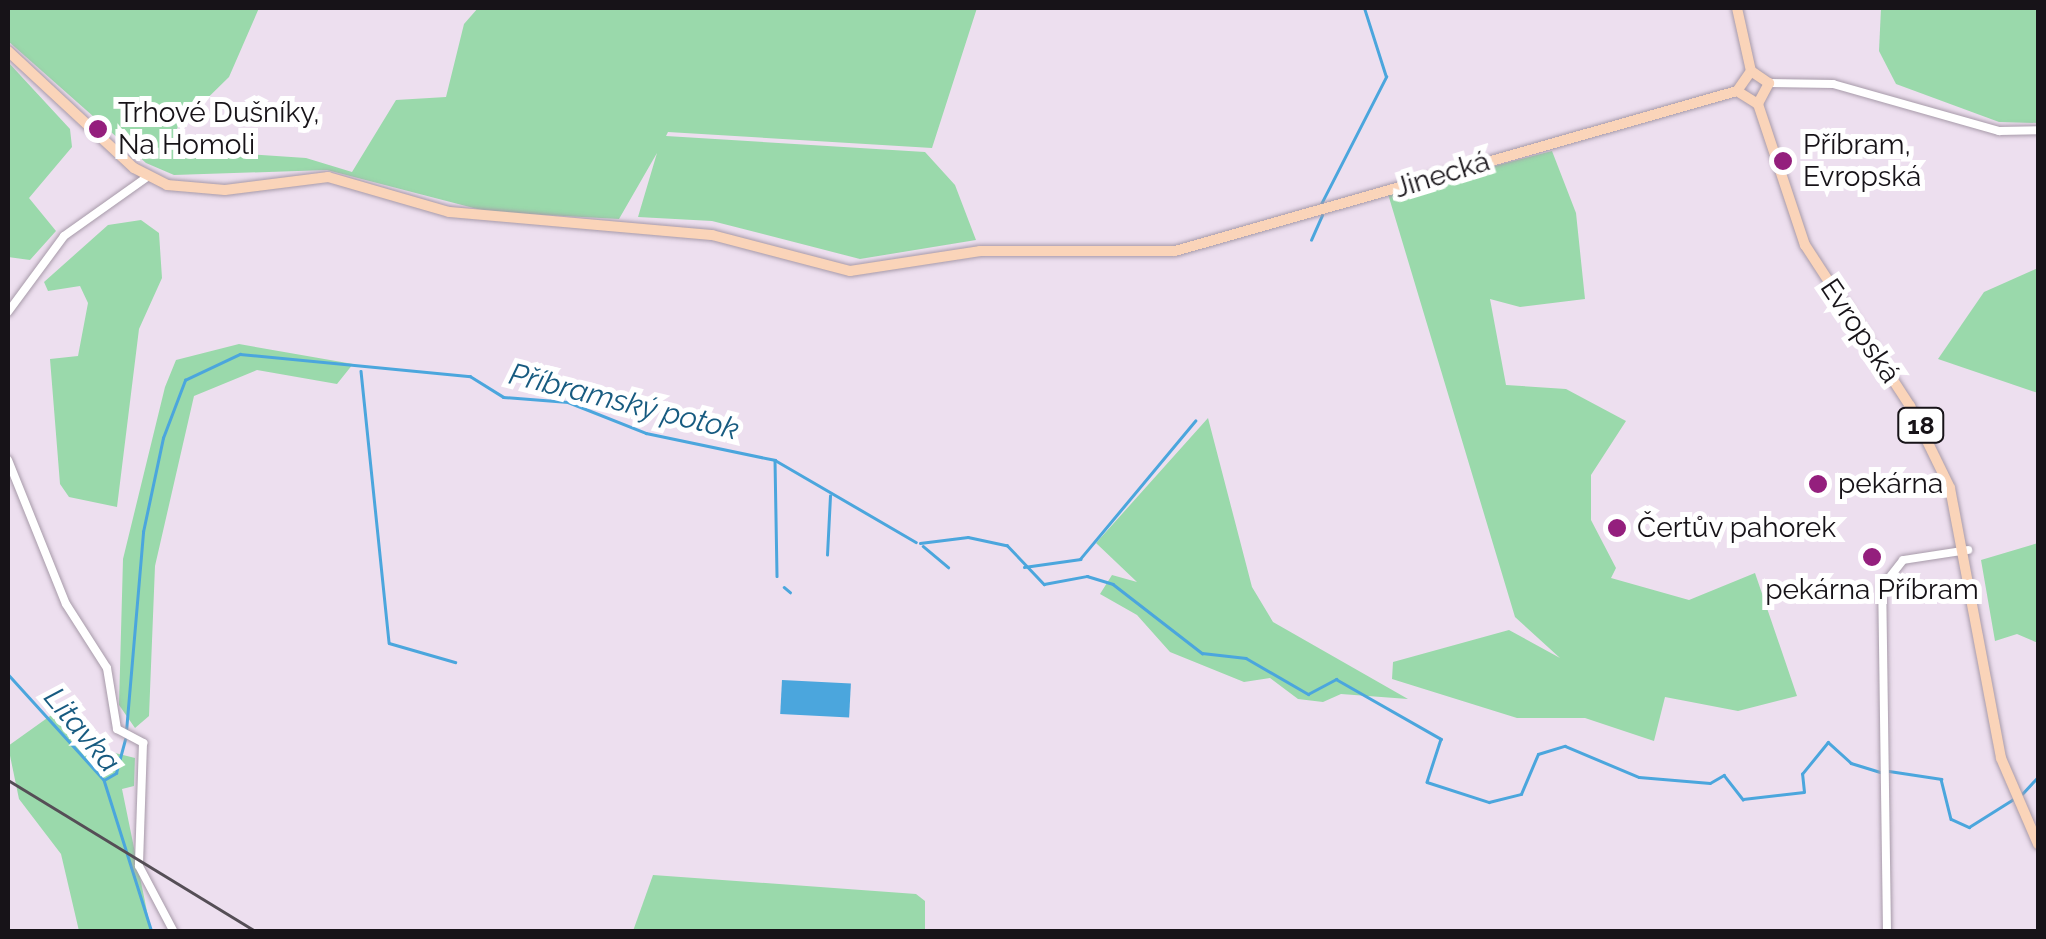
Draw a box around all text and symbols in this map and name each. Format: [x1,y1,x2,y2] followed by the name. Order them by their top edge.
[118,96,320,162] place label: Trhové Dušníky, Na Homoli
[87,118,109,140] marker: Trhové Dušníky, Na Homoli
[1803,128,1921,194] place label: Příbram, Evropská
[1390,145,1494,205] street label: Jinecká
[1772,150,1794,172] marker: Příbram, Evropská
[1813,273,1907,389] street label: Evropská
[505,356,743,448] water label: Příbramský potok
[1896,405,1946,445] road number: 18
[1838,467,1943,501] place label: pekárna
[1807,473,1829,495] marker: pekárna
[1637,511,1837,545] place label: Čertův pahorek
[1606,517,1628,539] marker: Čertův pahorek
[1861,546,1883,568] marker: pekárna Příbram
[1765,573,1979,607] place label: pekárna Příbram
[36,681,128,779] water label: Litavka

